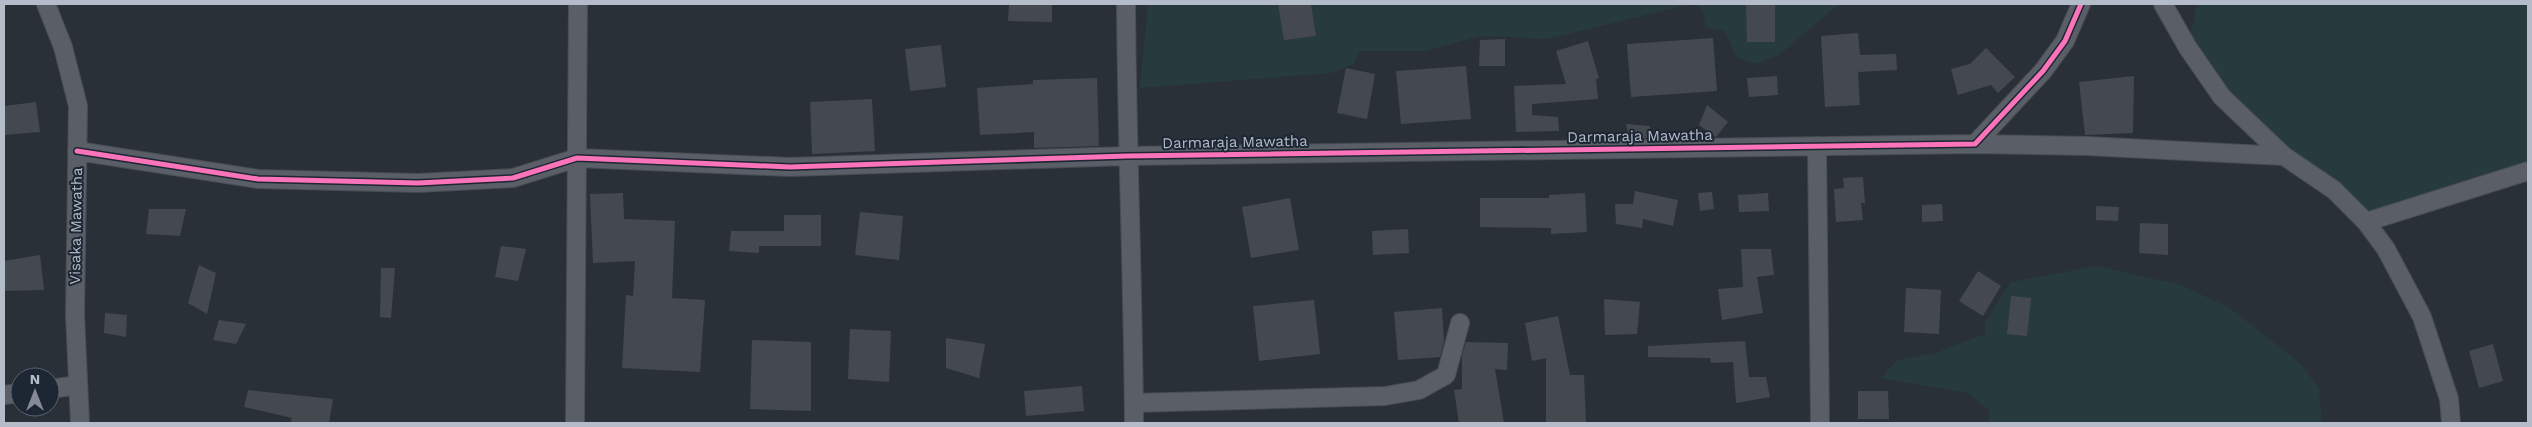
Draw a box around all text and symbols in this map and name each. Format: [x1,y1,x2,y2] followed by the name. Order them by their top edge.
[1567,126,1713,146] street label: Darmaraja Mawatha
[1162,132,1308,152] street label: Darmaraja Mawatha
[66,167,86,285] street label: Visaka Mawatha
[10,367,60,417] north arrow
[30,371,40,387] text: N

